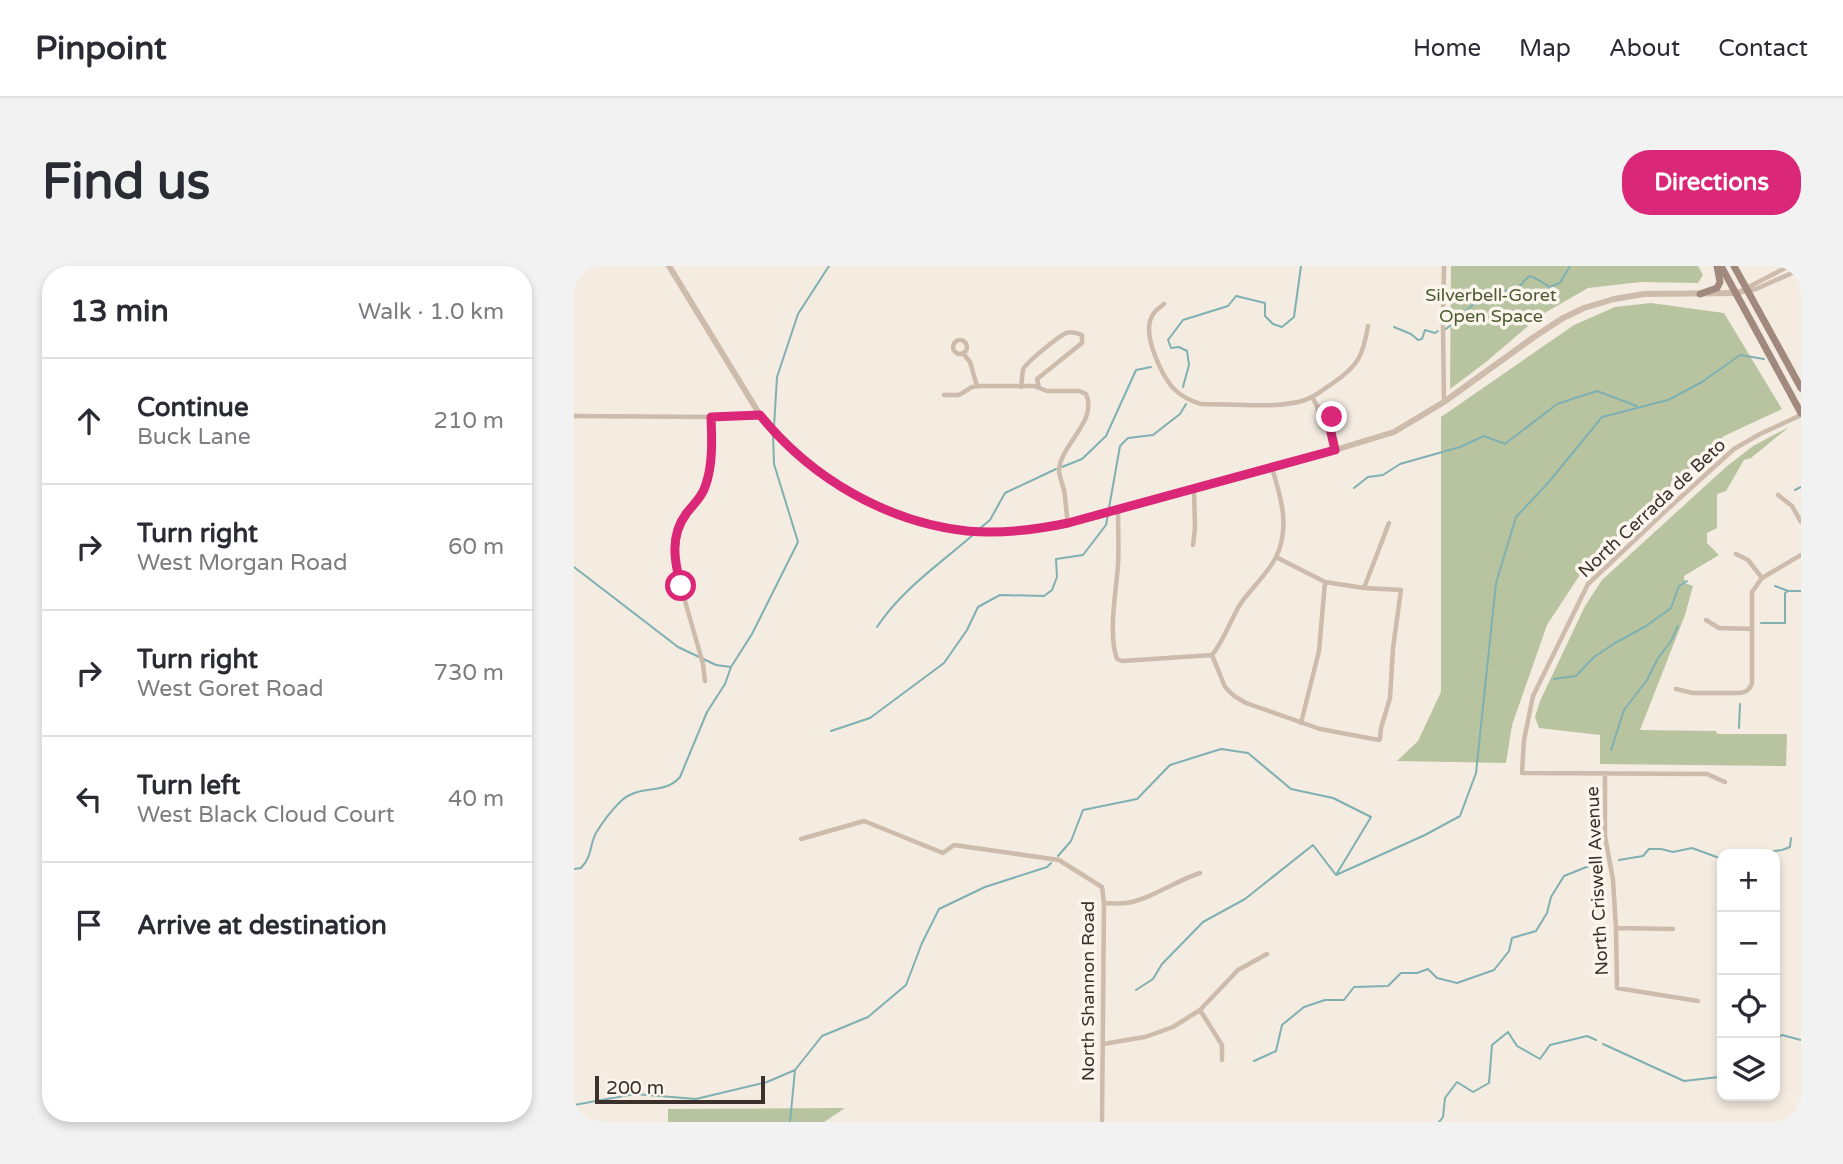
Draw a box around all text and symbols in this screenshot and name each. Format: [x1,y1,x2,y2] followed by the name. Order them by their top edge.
[35,29,167,68] text: Pinpoint
[1413,34,1481,63] text: Home
[1519,34,1571,63] text: Map
[1609,34,1680,63] text: About
[1718,34,1808,63] text: Contact
[1622,150,1801,215] button: Directions
[42,153,210,212] text: Find us
[1425,284,1557,327] park label: Silverbell-Goret Open Space
[70,293,169,330] text: 13 min
[358,298,504,326] text: Walk · 1.0 km
[137,392,249,423] text: Continue
[1316,401,1347,432] route end
[70,402,108,440] icon: ahead
[434,407,504,435] text: 210 m
[137,423,251,451] text: Buck Lane
[1574,434,1730,582] street label: North Cerrada de Beto
[137,518,258,549] text: Turn right
[70,528,108,566] icon: right
[448,533,504,561] text: 60 m
[137,549,348,577] text: West Morgan Road
[665,570,696,601] route start
[137,644,258,675] text: Turn right
[70,654,108,692] icon: right
[434,659,504,687] text: 730 m
[137,675,323,703] text: West Goret Road
[137,770,240,801] text: Turn left
[70,780,108,818] icon: left
[448,785,504,813] text: 40 m
[1581,786,1613,976] street label: North Criswell Avenue
[137,801,395,829] text: West Black Cloud Court
[1717,849,1780,1101] map controls
[1717,849,1780,912] button: +
[1077,901,1099,1081] street label: North Shannon Road
[70,906,108,944] icon: arrive
[137,910,387,941] text: Arrive at destination
[1717,912,1780,975] button: −
[1717,975,1780,1038] button: locate
[1717,1038,1780,1101] button: layers
[595,1073,765,1105] scale bar
[606,1077,664,1099] text: 200 m

